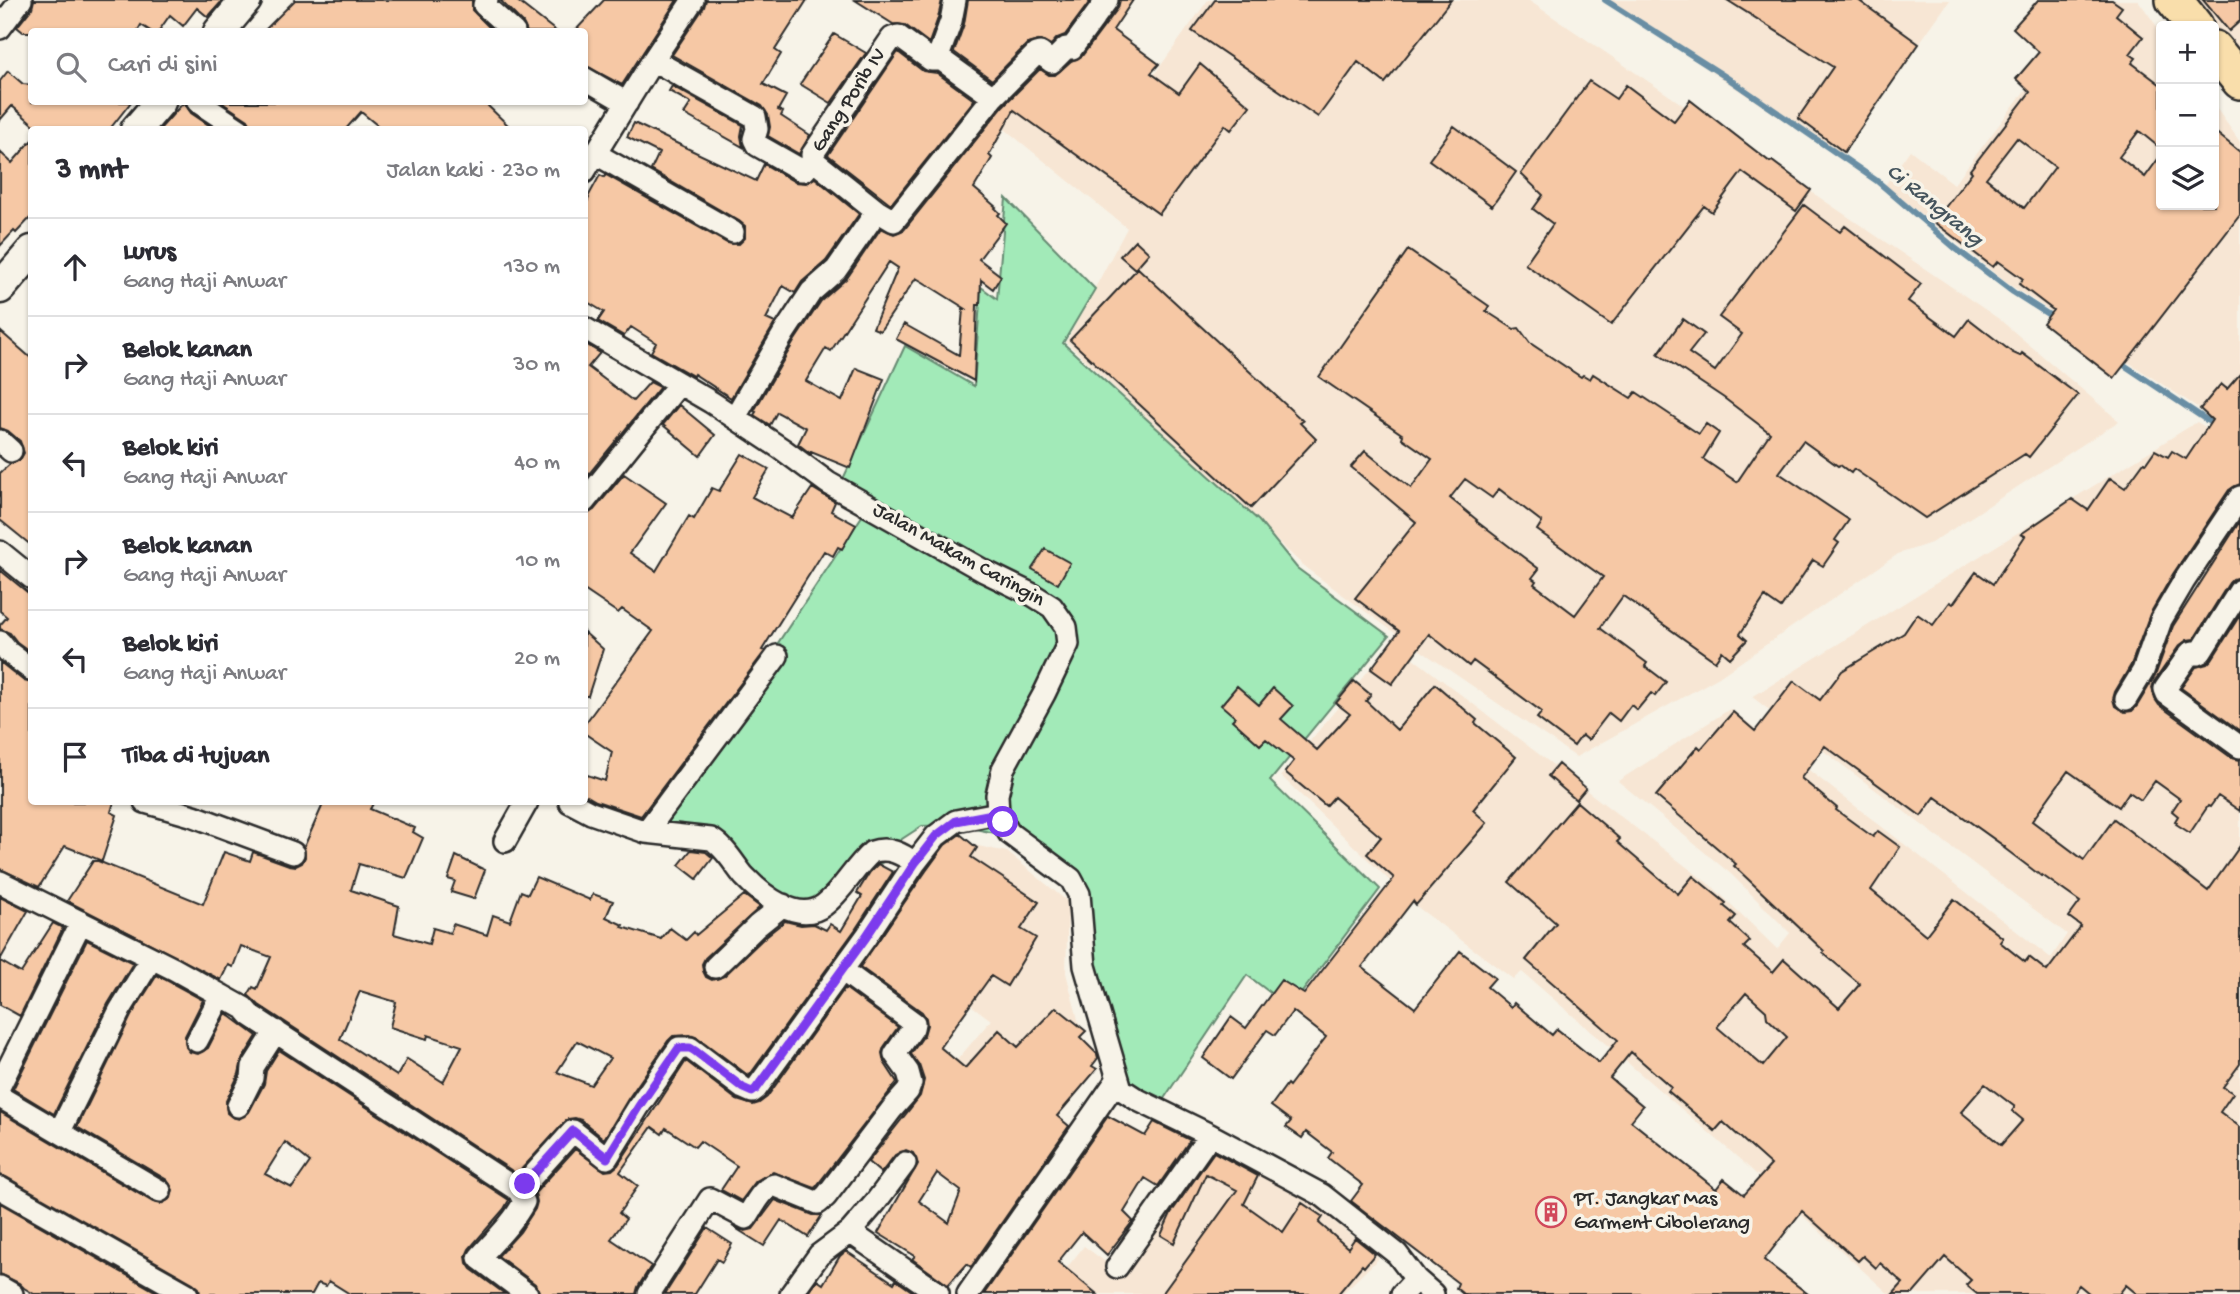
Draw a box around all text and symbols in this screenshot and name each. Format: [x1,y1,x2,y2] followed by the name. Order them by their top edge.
[2156,21,2219,210] map controls
[2156,21,2219,84] button: +
[28,28,588,105] search box
[807,44,893,158] street label: Gang Porib IV
[52,48,90,86] icon: search
[108,51,218,82] text: Cari di sini
[2156,84,2219,147] button: −
[2156,147,2219,210] button: layers
[56,154,126,189] text: 3 mnt
[386,158,560,185] text: Jalan kaki · 230 m
[1880,159,1989,254] water label: Ci Rangrang
[123,238,176,269] text: Lurus
[56,248,94,286] icon: ahead
[504,254,560,281] text: 130 m
[123,269,286,296] text: Gang Haji Anwar
[123,336,252,367] text: Belok kanan
[56,346,94,384] icon: right
[513,352,560,379] text: 30 m
[123,367,286,394] text: Gang Haji Anwar
[123,434,219,465] text: Belok kiri
[56,444,94,482] icon: left
[514,450,560,477] text: 40 m
[123,465,286,492] text: Gang Haji Anwar
[868,498,1048,614] street label: Jalan Makam Caringin
[123,532,252,563] text: Belok kanan
[56,542,94,580] icon: right
[516,548,560,575] text: 10 m
[123,563,286,590] text: Gang Haji Anwar
[123,630,219,661] text: Belok kiri
[56,640,94,678] icon: left
[514,646,560,673] text: 20 m
[123,661,286,688] text: Gang Haji Anwar
[56,738,94,776] icon: arrive
[123,742,269,773] text: Tiba di tujuan
[987,806,1018,837] route start
[509,1168,540,1199] route end
[1573,1188,1750,1237] place label: PT. Jangkar Mas Garment Cibolerang
[1534,1195,1568,1229] building icon: PT. Jangkar Mas Garment Cibolerang

